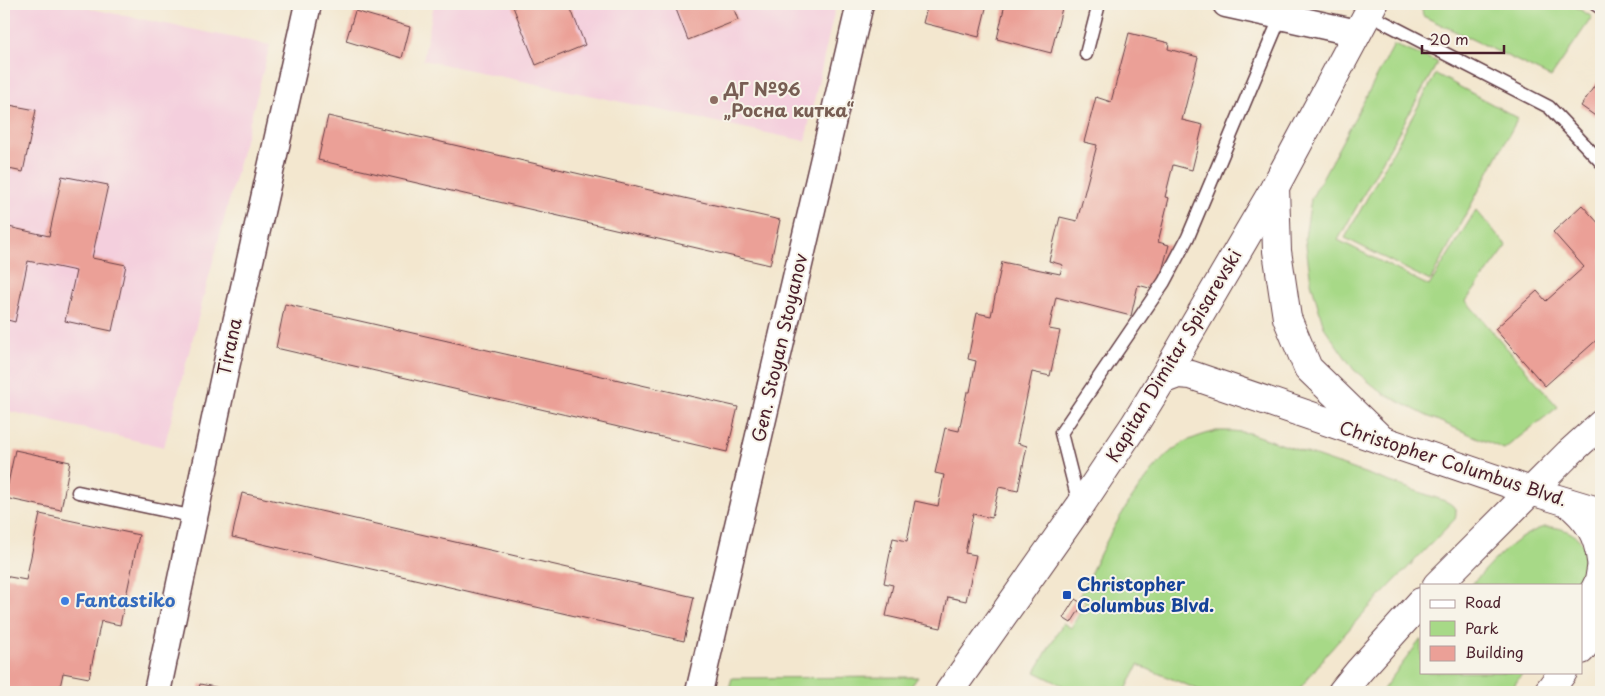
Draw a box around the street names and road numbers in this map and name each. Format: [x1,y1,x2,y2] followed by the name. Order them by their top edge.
[1098,243,1247,467] street label: Kapitan Dimitar Spisarevski
[744,251,813,445] street label: Gen. Stoyan Stoyanov
[209,315,248,378] street label: Tirana
[1336,413,1571,512] street label: Christopher Columbus Blvd.

